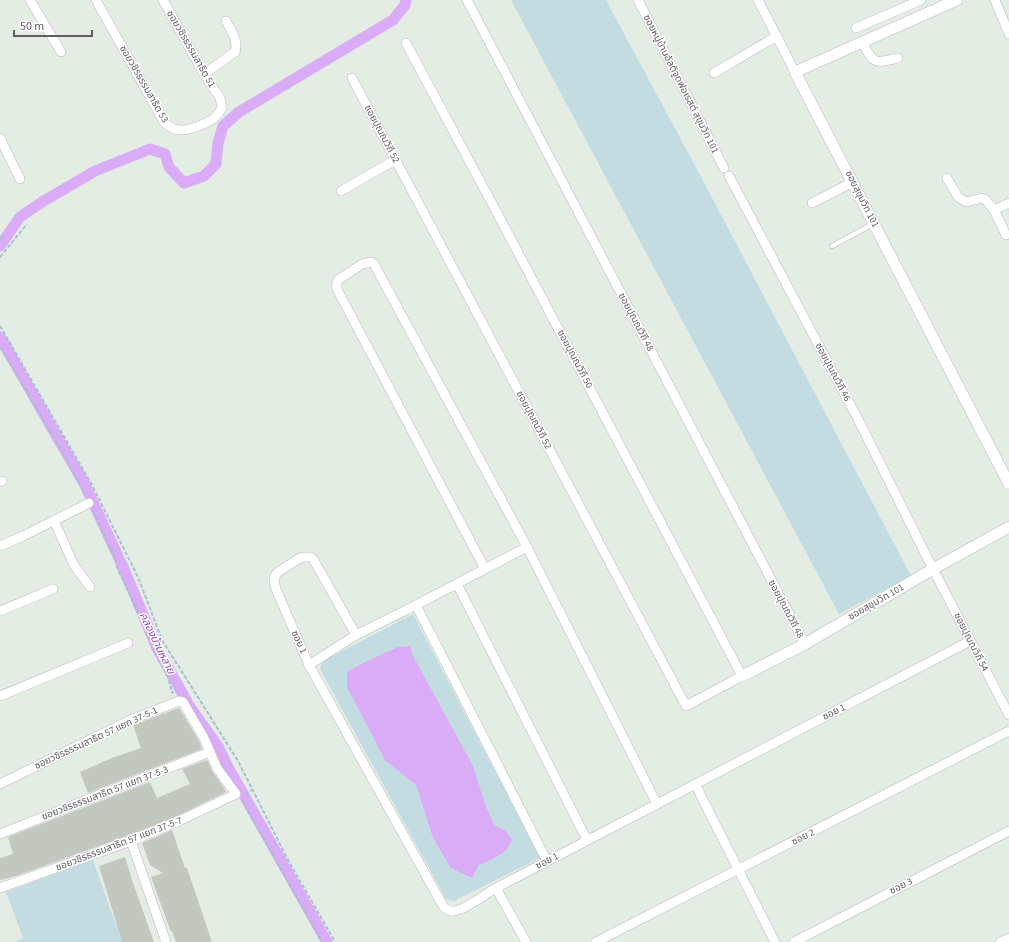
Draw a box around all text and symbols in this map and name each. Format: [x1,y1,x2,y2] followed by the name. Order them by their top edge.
[163,8,219,90] street label: ซอยวชิรธรรมสาธิต 51
[14,12,92,38] scale bar
[640,12,722,156] street label: ซอยหมู่บ้านอัลติจูดฟอเรสต์ สุขุมวิท 101
[20,18,44,35] text: 50 m
[116,43,172,125] street label: ซอยวชิรธรรมสาธิต 53
[361,102,403,166] street label: ซอยปุณณวิถี 52
[842,168,882,230] street label: ซอยสุขุมวิท 101
[615,290,657,354] street label: ซอยปุณณวิถี 48
[554,327,596,391] street label: ซอยปุณณวิถี 50
[812,340,854,404] street label: ซอยปุณณวิถี 46
[513,388,555,452] street label: ซอยปุณณวิถี 52
[765,577,807,641] street label: ซอยปุณณวิถี 48
[845,580,907,624] street label: ซอยสุขุมวิท 101
[136,610,179,678] water label: คลองบ้านหลาย
[950,610,992,674] street label: ซอยปุณณวิถี 54
[288,628,310,656] street label: ซอย 1
[820,700,848,724] street label: ซอย 1
[32,703,160,773] street label: ซอยวชิรธรรมสาธิต 57 แยก 37-5-1
[40,762,170,824] street label: ซอยวชิรธรรมสาธิต 57 แยก 37-5-3
[54,813,184,875] street label: ซอยวชิรธรรมสาธิต 57 แยก 37-5-7
[789,825,817,849] street label: ซอย 2
[533,849,561,873] street label: ซอย 1
[887,874,915,898] street label: ซอย 3

